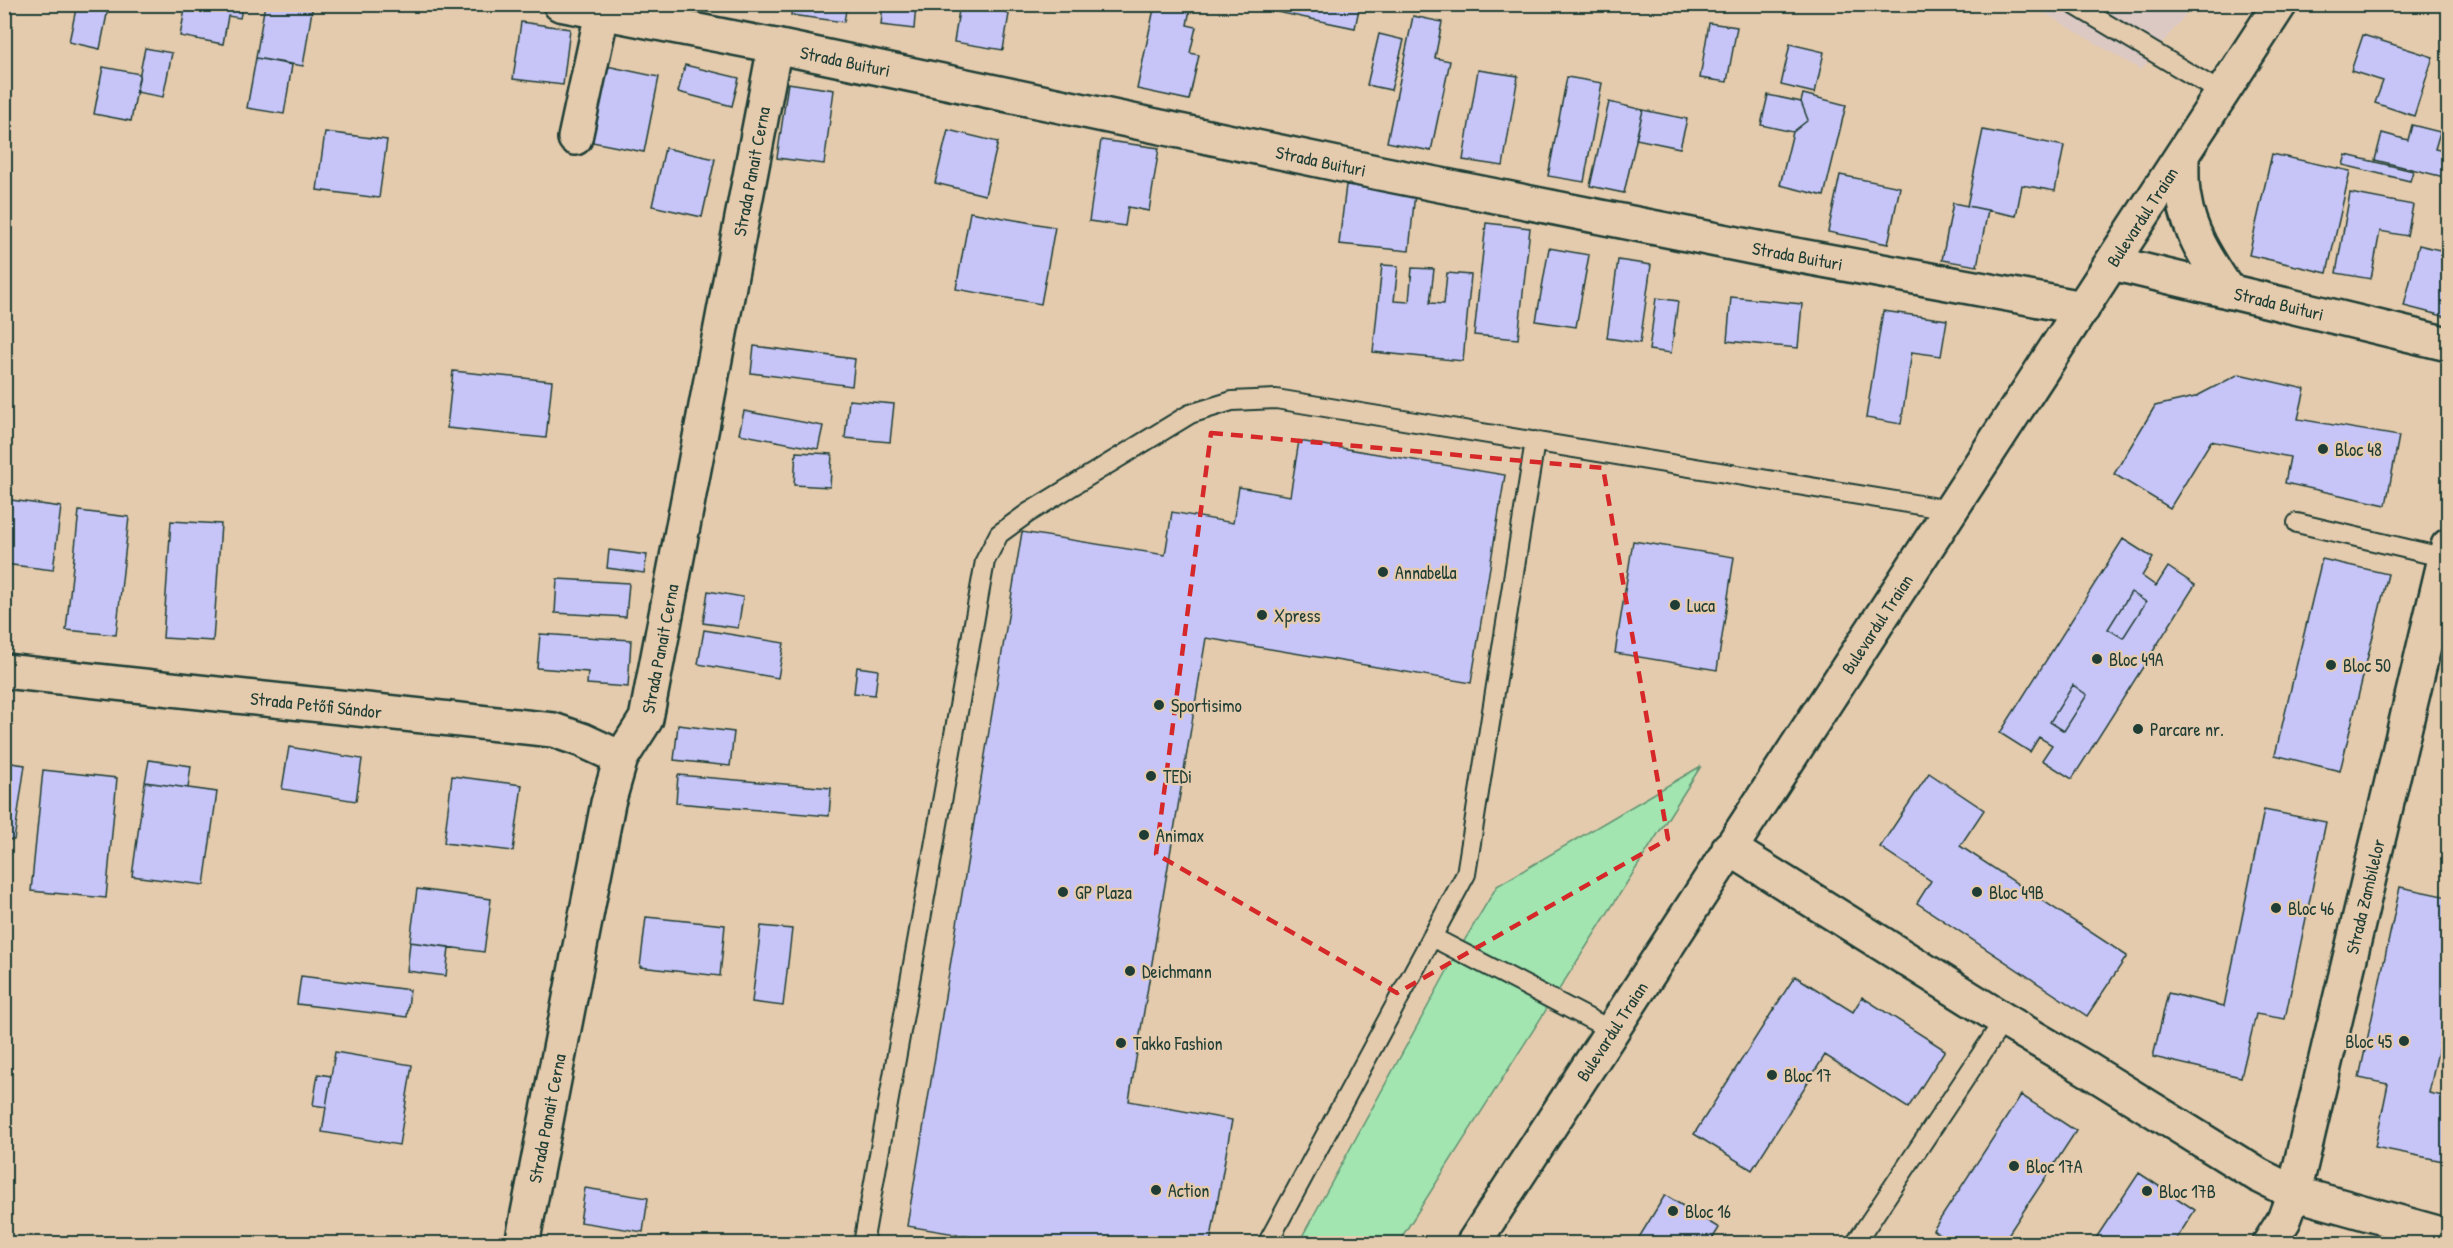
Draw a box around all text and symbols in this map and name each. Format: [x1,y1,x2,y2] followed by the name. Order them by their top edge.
[798,39,893,82] street label: Strada Buituri
[726,105,776,238] street label: Strada Panait Cerna
[1274,139,1368,182] street label: Strada Buituri
[2100,162,2183,271] street label: Bulevardul Traian
[1750,235,1845,276] street label: Strada Buituri
[2232,280,2327,326] street label: Strada Buituri
[2335,437,2382,462] place label: Bloc 48
[2316,442,2330,456] marker: Bloc 48
[1395,560,1457,585] place label: Annabella
[1376,565,1390,579] marker: Annabella
[1835,569,1918,679] street label: Bulevardul Traian
[635,582,684,716] street label: Strada Panait Cerna
[1687,593,1715,618] place label: Luca
[1668,598,1682,612] marker: Luca
[1274,603,1321,628] place label: Xpress
[1255,608,1269,622] marker: Xpress
[2109,647,2164,672] place label: Bloc 49A
[2090,652,2104,666] marker: Bloc 49A
[2343,653,2391,678] place label: Bloc 50
[2324,658,2338,672] marker: Bloc 50
[249,685,383,724] street label: Strada Petőfi Sándor
[1171,693,1242,718] place label: Sportisimo
[1152,698,1166,712] marker: Sportisimo
[2150,717,2224,742] place label: Parcare nr.
[2131,722,2145,736] marker: Parcare nr.
[1163,764,1192,789] place label: TEDi
[1144,769,1158,783] marker: TEDi
[1156,823,1204,848] place label: Animax
[1137,828,1151,842] marker: Animax
[2339,836,2390,956] street label: Strada Zambilelor
[1075,880,1132,905] place label: GP Plaza
[1989,880,2044,905] place label: Bloc 49B
[1056,885,1070,899] marker: GP Plaza
[1970,885,1984,899] marker: Bloc 49B
[2288,896,2334,921] place label: Bloc 46
[2269,901,2283,915] marker: Bloc 46
[1142,959,1212,984] place label: Deichmann
[1123,964,1137,978] marker: Deichmann
[1570,976,1653,1086] street label: Bulevardul Traian
[2345,1029,2392,1054] place label: Bloc 45
[1133,1031,1223,1056] place label: Takko Fashion
[2397,1034,2411,1048] marker: Bloc 45
[1114,1036,1128,1050] marker: Takko Fashion
[522,1052,571,1185] street label: Strada Panait Cerna
[1784,1063,1832,1088] place label: Bloc 17
[1765,1068,1779,1082] marker: Bloc 17
[2026,1154,2083,1179] place label: Bloc 17A
[2007,1159,2021,1173] marker: Bloc 17A
[1168,1178,1209,1203] place label: Action
[2159,1179,2216,1204] place label: Bloc 17B
[1149,1183,1163,1197] marker: Action
[2140,1184,2154,1198] marker: Bloc 17B
[1685,1199,1731,1224] place label: Bloc 16
[1666,1204,1680,1218] marker: Bloc 16

